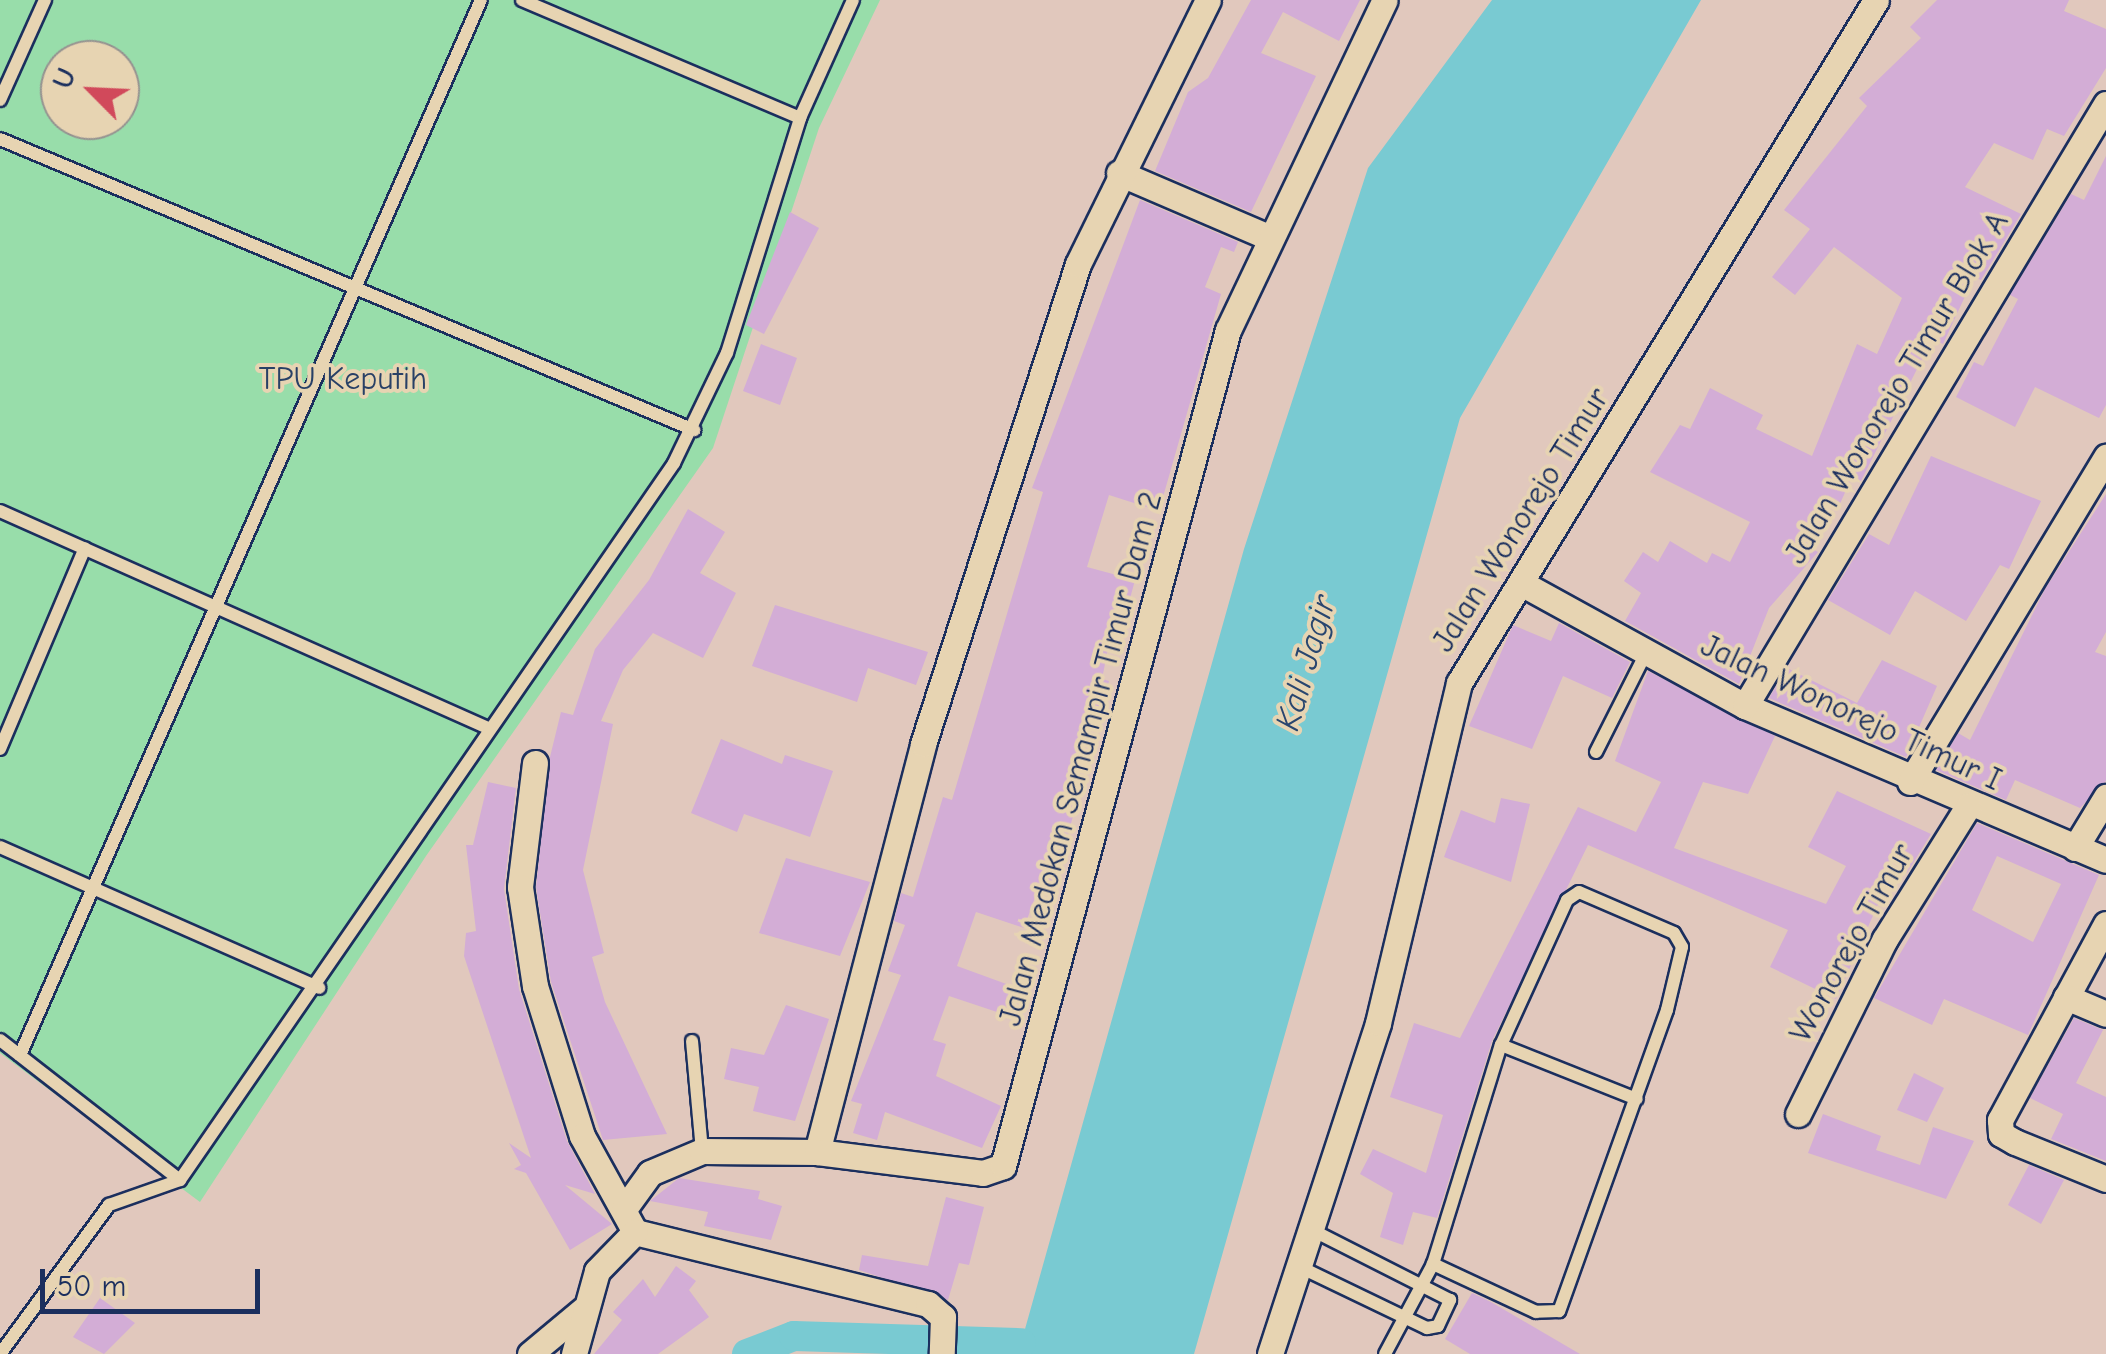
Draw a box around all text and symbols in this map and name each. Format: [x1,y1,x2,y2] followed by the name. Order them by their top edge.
[40,40,140,140] north arrow
[46,64,83,94] text: U
[1777,205,2017,571] street label: Jalan Wonorejo Timur Blok A
[259,360,427,398] park label: TPU Keputih
[1424,381,1618,659] street label: Jalan Wonorejo Timur
[991,488,1171,1030] street label: Jalan Medokan Semampir Timur Dam 2
[1267,591,1345,735] water label: Kali Jagir
[1695,626,2007,800] street label: Jalan Wonorejo Timur I
[1782,837,1922,1049] street label: Wonorejo Timur
[45,1249,265,1311] scale bar
[57,1269,126,1304] text: 50 m

